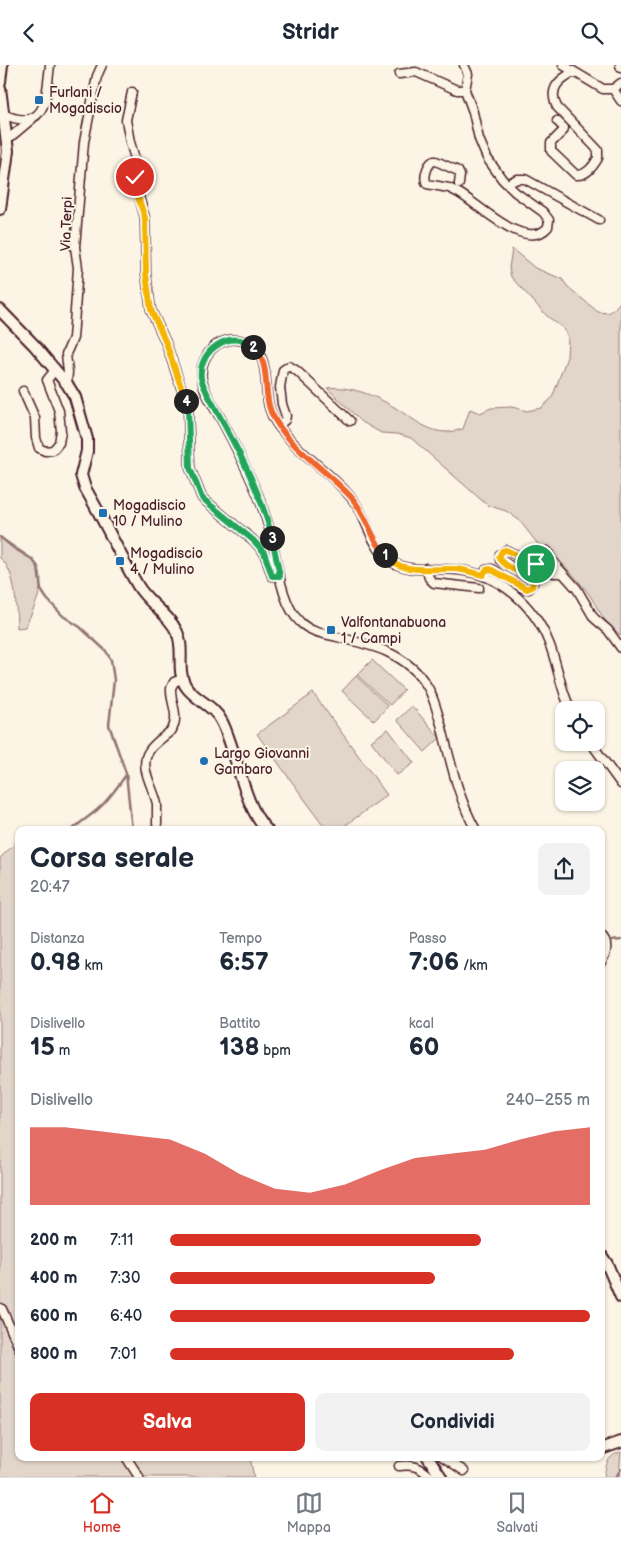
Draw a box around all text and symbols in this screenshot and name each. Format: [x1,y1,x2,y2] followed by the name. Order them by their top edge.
[15,19,43,47] icon: back
[282,19,339,46] text: Stridr
[578,19,606,47] icon: search
[49,84,122,117] place label: Furlani / Mogadiscio
[33,94,45,106] marker: Furlani / Mogadiscio
[114,156,156,198] pin
[121,163,149,191] icon: check
[57,196,76,252] street label: Via Terpi
[240,335,266,359] pin: 2
[249,339,258,356] text: 2
[174,389,198,413] pin: 4
[182,393,191,410] text: 4
[113,497,186,530] place label: Mogadiscio 10 / Mulino
[97,507,109,519] marker: Mogadiscio 10 / Mulino
[260,525,284,551] pin: 3
[268,530,277,547] text: 3
[372,543,398,567] pin: 1
[515,543,557,585] pin
[130,545,203,578] place label: Mogadiscio 4 / Mulino
[383,547,388,564] text: 1
[522,550,550,578] icon: arrive
[114,555,126,567] marker: Mogadiscio 4 / Mulino
[341,614,446,647] place label: Valfontanabuona 1 / Campi
[325,624,337,636] marker: Valfontanabuona 1 / Campi
[555,701,605,811] map controls
[555,701,605,751] button: locate
[214,745,309,778] place label: Largo Giovanni Gambaro
[198,755,210,767] marker: Largo Giovanni Gambaro
[555,761,605,811] button: layers
[30,842,194,875] text: Corsa serale
[538,843,590,895] button: share
[30,878,70,897] text: 20:47
[30,930,85,947] text: Distanza
[219,930,262,947] text: Tempo
[409,930,447,947] text: Passo
[30,947,81,978] text: 0.98
[219,947,269,978] text: 6:57
[409,947,459,978] text: 7:06
[81,957,103,974] text: km
[459,957,488,974] text: /km
[30,1015,85,1032] text: Dislivello
[219,1015,261,1032] text: Battito
[409,1015,434,1032] text: kcal
[30,1032,55,1063] text: 15
[219,1032,259,1063] text: 138
[409,1032,439,1063] text: 60
[55,1042,70,1059] text: m
[259,1042,291,1059] text: bpm
[30,1091,93,1110] text: Dislivello
[506,1091,590,1110] text: 240–255 m
[30,1231,77,1250] text: 200 m
[110,1231,133,1250] text: 7:11
[30,1269,77,1288] text: 400 m
[110,1269,140,1288] text: 7:30
[30,1307,78,1326] text: 600 m
[110,1307,142,1326] text: 6:40
[30,1345,78,1364] text: 800 m
[110,1345,137,1364] text: 7:01
[30,1393,305,1451] button: Salva
[315,1393,590,1451] button: Condividi
[83,1489,121,1536] tab: Home
[287,1489,331,1536] tab: Mappa
[497,1489,538,1536] tab: Salvati

